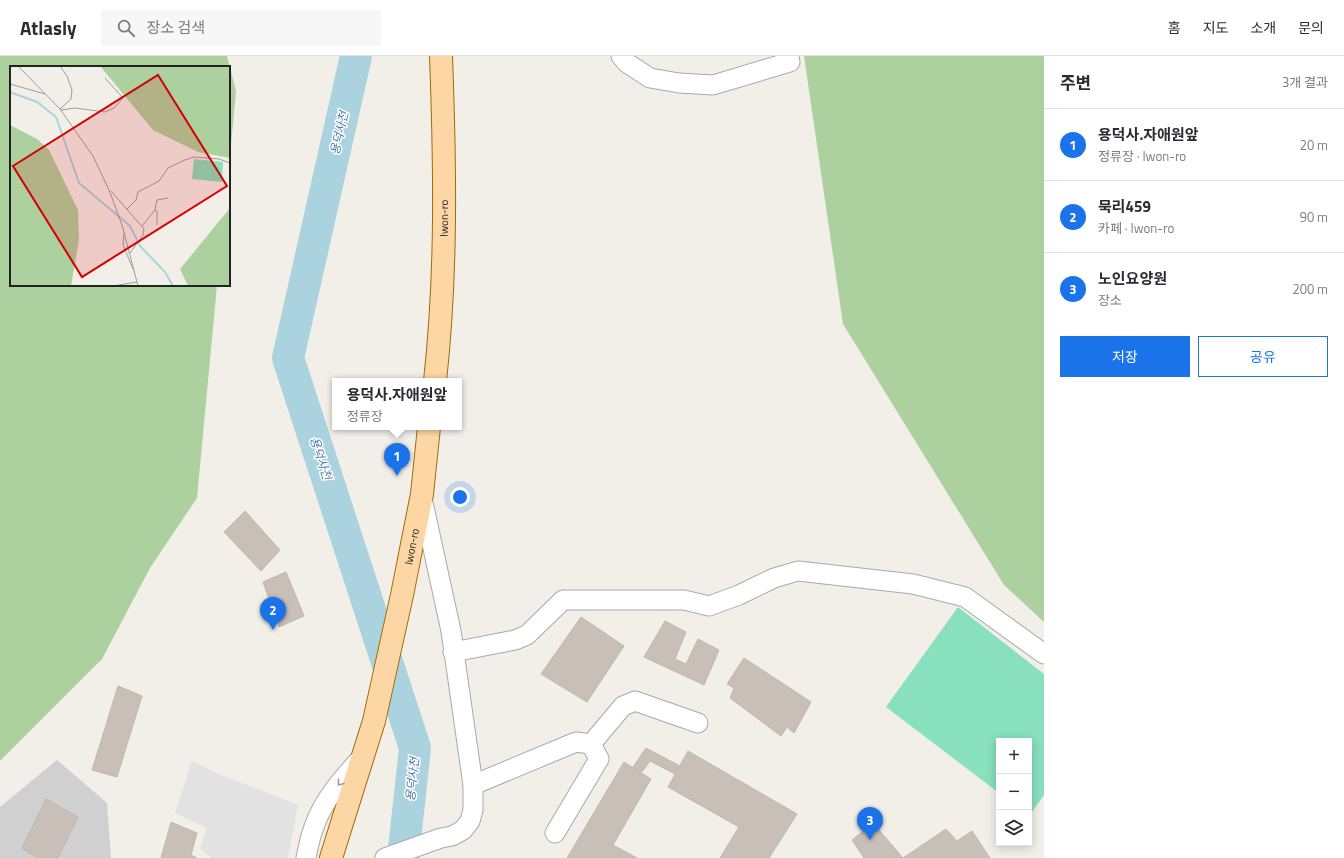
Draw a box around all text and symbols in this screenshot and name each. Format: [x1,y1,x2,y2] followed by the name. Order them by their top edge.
[101,10,381,46] search box
[20,13,77,42] text: Atlasly
[147,16,205,39] text: 장소 검색
[115,17,137,39] icon: search
[1168,17,1181,38] text: 홈
[1203,17,1228,38] text: 지도
[1250,17,1276,38] text: 소개
[1298,17,1324,38] text: 문의
[10,66,230,286] inset map
[1060,70,1091,96] text: 주변
[1282,72,1328,92] text: 3개 결과
[325,107,354,157] water label: 용덕사천
[1098,123,1198,146] text: 용덕사.자애원앞
[1069,135,1077,155] text: 1
[1300,135,1328,155] text: 20 m
[1098,146,1186,166] text: 정류장 · Iwon-ro
[1098,195,1151,218] text: 묵리459
[436,200,452,237] street label: Iwon-ro
[1069,207,1077,227] text: 2
[1300,207,1328,227] text: 90 m
[1098,218,1174,238] text: 카페 · Iwon-ro
[1098,267,1167,290] text: 노인요양원
[1069,279,1077,299] text: 3
[1292,279,1328,299] text: 200 m
[1098,290,1122,310] text: 장소
[1060,336,1190,377] button: 저장
[1198,336,1328,377] button: 공유
[332,378,462,430] popup
[347,383,447,406] text: 용덕사.자애원앞
[347,406,383,426] text: 정류장
[305,434,337,484] water label: 용덕사천
[384,443,410,476] pin: 1
[450,487,470,507] your location
[400,527,423,566] street label: Iwon-ro
[260,597,286,630] pin: 2
[996,738,1032,846] map controls
[996,738,1032,774] button: +
[400,754,424,802] water label: 용덕사천
[996,774,1032,810] button: −
[337,778,344,785] one-way arrow
[857,807,883,840] pin: 3
[996,810,1032,846] button: layers

